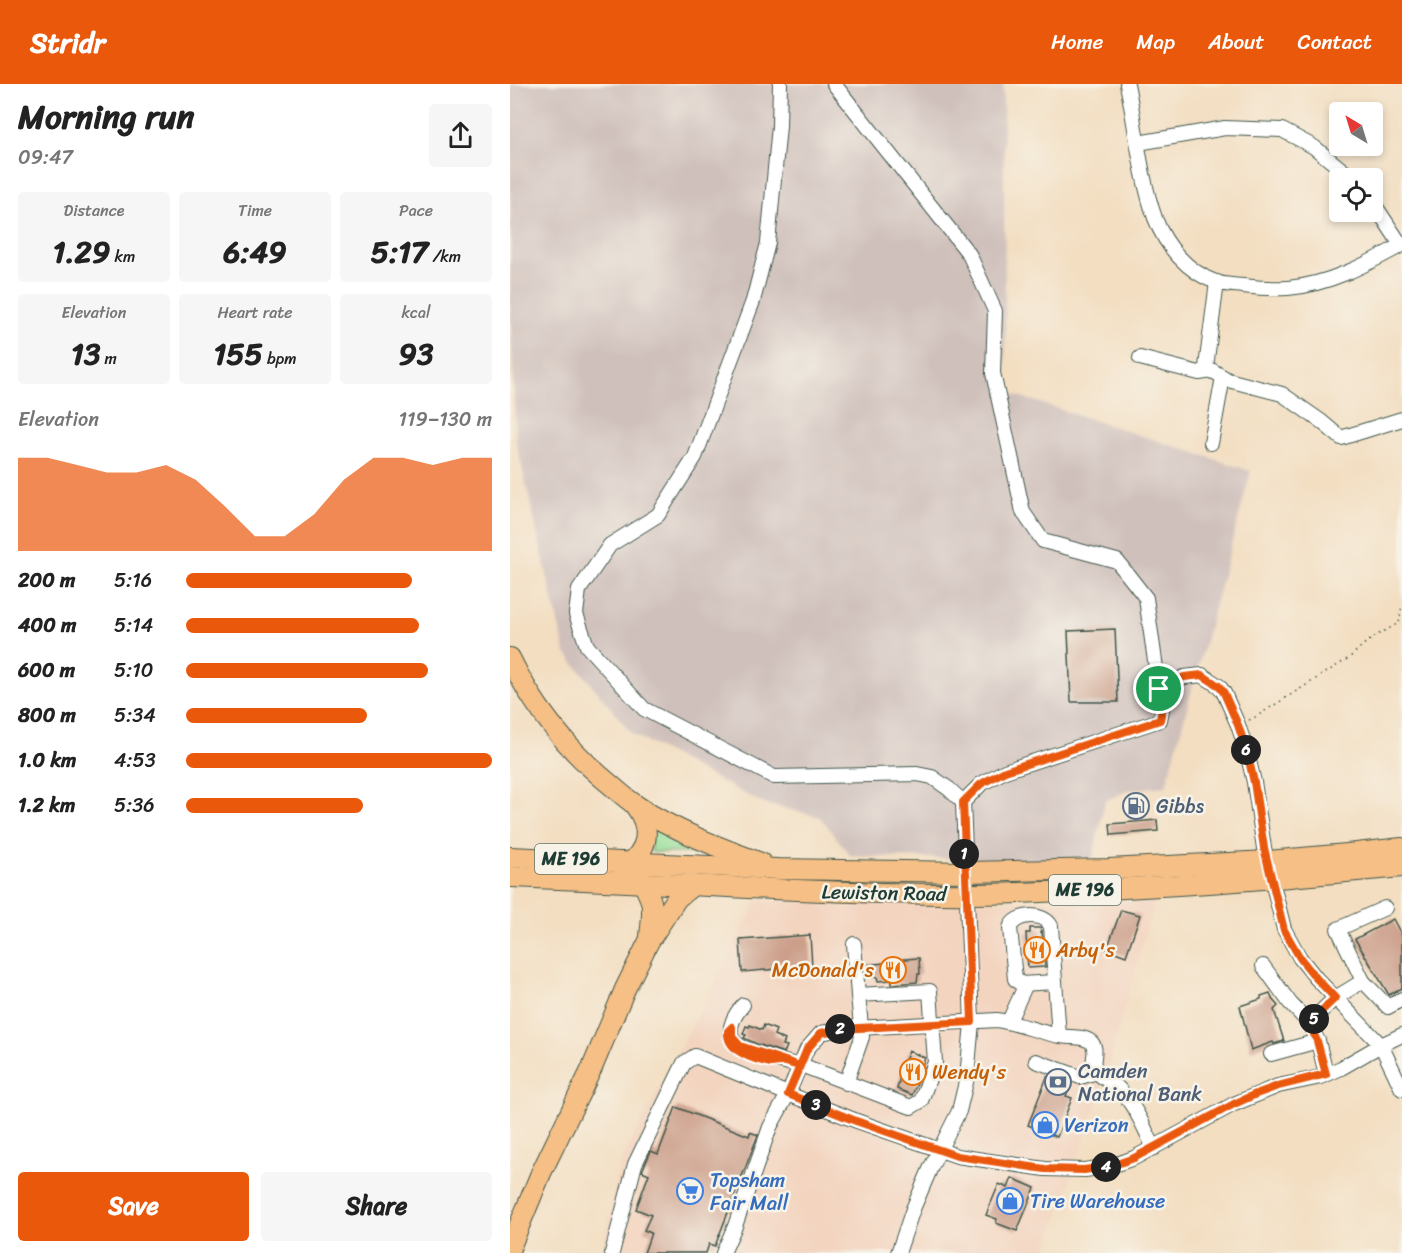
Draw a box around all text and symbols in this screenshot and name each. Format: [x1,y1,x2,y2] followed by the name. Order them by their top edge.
[30,18,105,67] text: Stridr
[1051,23,1103,61] text: Home
[1136,23,1175,61] text: Map
[1208,23,1265,61] text: About
[1298,23,1372,61] text: Contact
[18,88,194,146] text: Morning run
[1329,102,1383,156] north arrow
[1329,102,1383,222] map controls
[429,104,492,167] button: share
[18,140,73,175] text: 09:47
[1329,168,1383,222] button: locate
[64,196,124,225] text: Distance
[238,196,272,225] text: Time
[399,196,433,225] text: Pace
[53,225,110,279] text: 1.29
[223,225,287,279] text: 6:49
[371,225,428,279] text: 5:17
[110,242,135,271] text: km
[428,242,461,271] text: /km
[62,298,126,327] text: Elevation
[217,298,293,327] text: Heart rate
[401,298,431,327] text: kcal
[71,327,100,381] text: 13
[213,327,263,381] text: 155
[399,327,433,381] text: 93
[100,344,117,373] text: m
[263,344,297,373] text: bpm
[18,402,99,437] text: Elevation
[398,402,492,437] text: 119–130 m
[18,563,75,598] text: 200 m
[114,563,152,598] text: 5:16
[18,608,76,643] text: 400 m
[114,608,153,643] text: 5:14
[18,653,75,688] text: 600 m
[114,653,153,688] text: 5:10
[1133,663,1184,714] pin
[1142,672,1175,705] icon: arrive
[18,698,76,733] text: 800 m
[114,698,156,733] text: 5:34
[1231,735,1261,765] pin: 6
[1241,735,1251,764] text: 6
[18,743,76,778] text: 1.0 km
[114,743,156,778] text: 4:53
[18,788,75,823] text: 1.2 km
[114,788,155,823] text: 5:36
[1156,789,1205,824] place label: Gibbs
[1121,791,1151,821] fuel station icon: Gibbs
[949,839,979,869] pin: 1
[961,839,967,868] text: 1
[535,844,607,874] road number: ME 196
[821,874,948,912] street label: Lewiston Road
[1049,875,1121,905] road number: ME 196
[1055,933,1116,968] place label: Arby's
[1022,935,1052,965] restaurant icon: Arby's
[772,953,875,988] place label: McDonald's
[878,955,908,985] restaurant icon: McDonald's
[1299,1004,1329,1034] pin: 5
[1309,1004,1319,1033] text: 5
[825,1014,855,1044] pin: 2
[835,1014,845,1043] text: 2
[1078,1054,1202,1112] place label: Camden National Bank
[932,1055,1007,1090] place label: Wendy's
[898,1057,928,1087] restaurant icon: Wendy's
[1043,1067,1073,1097] bank icon: Camden National Bank
[801,1090,831,1120] pin: 3
[812,1090,820,1119] text: 3
[1064,1108,1129,1143] place label: Verizon
[1030,1110,1060,1140] shop icon: Verizon
[1091,1152,1121,1182] pin: 4
[1101,1152,1111,1181] text: 4
[710,1163,789,1221] place label: Topsham Fair Mall
[18,1172,249,1241] button: Save
[261,1172,492,1241] button: Share
[675,1176,705,1206] supermarket icon: Topsham Fair Mall
[1030,1184,1165,1219] place label: Tire Warehouse
[995,1186,1025,1216] shop icon: Tire Warehouse

